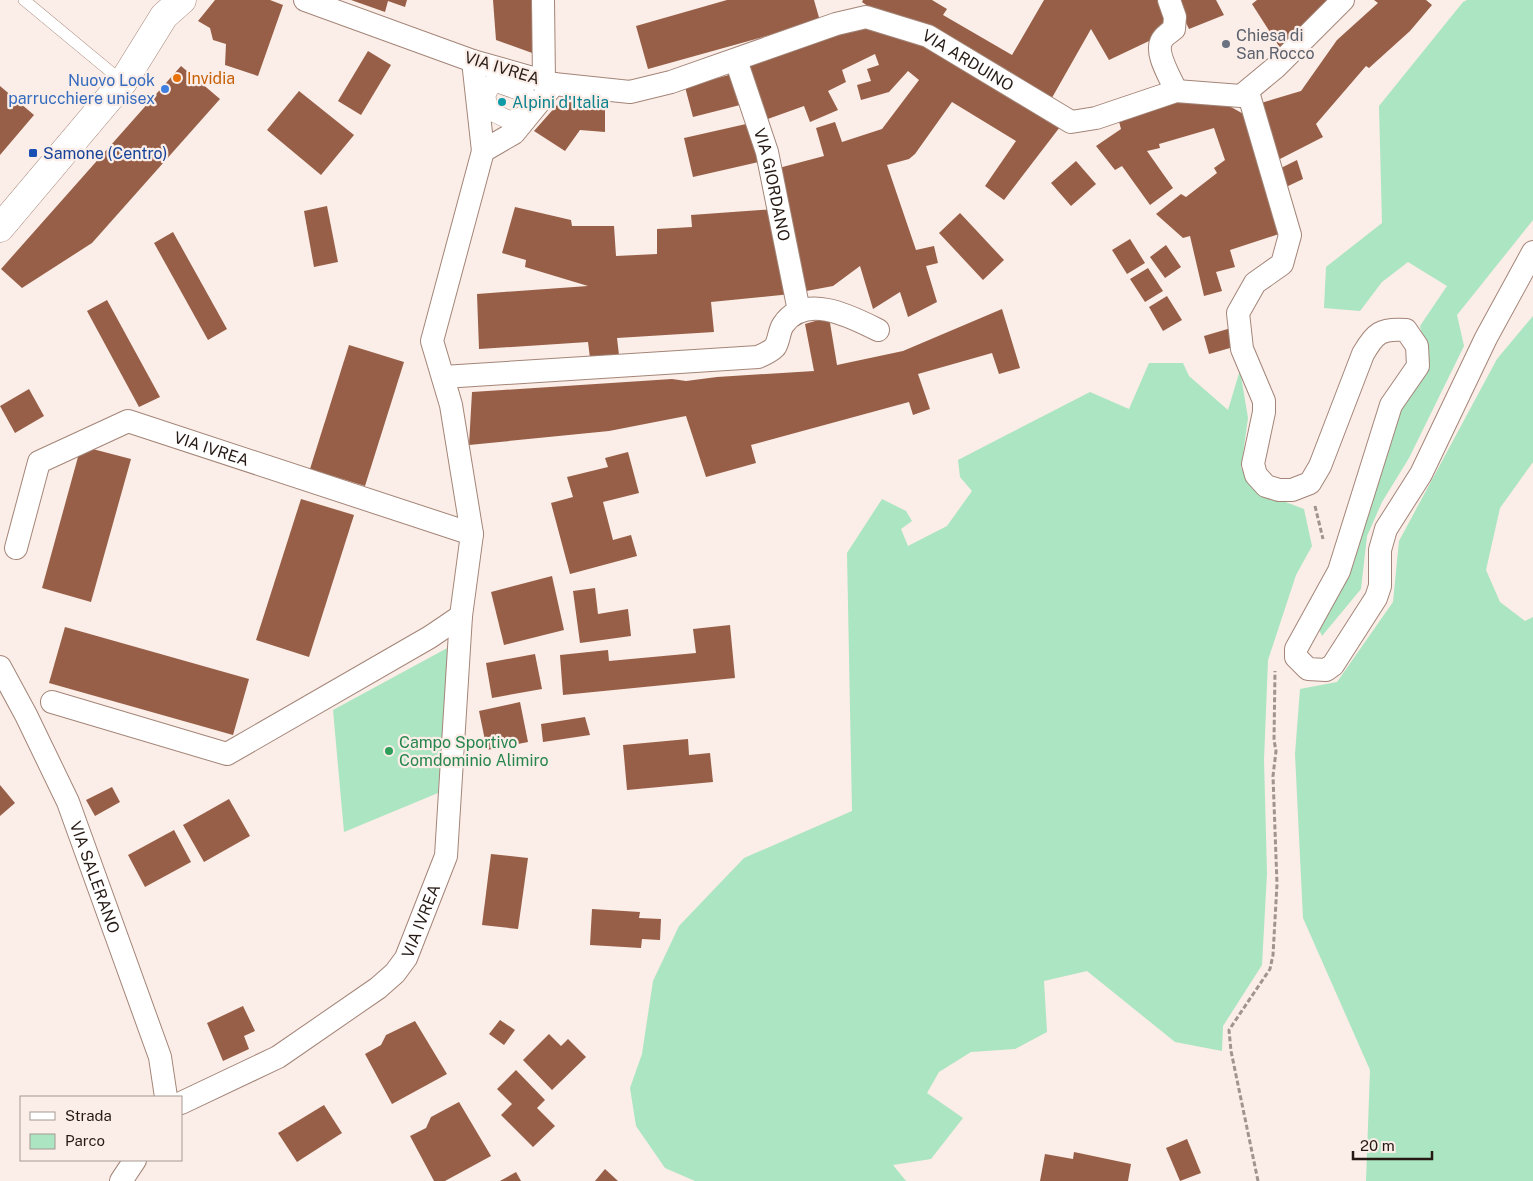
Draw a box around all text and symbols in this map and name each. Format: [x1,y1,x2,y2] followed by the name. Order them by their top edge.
[919,25,1017,95] street label: VIA ARDUINO
[1236,26,1315,63] place label: Chiesa di San Rocco
[1220,38,1232,50] marker: Chiesa di San Rocco
[462,48,542,88] street label: VIA IVREA
[187,69,235,88] place label: Invidia
[8,71,155,108] place label: Nuovo Look parrucchiere unisex
[171,72,183,84] marker: Invidia
[159,83,171,95] marker: Nuovo Look parrucchiere unisex
[512,93,609,112] place label: Alpini d'Italia
[496,96,508,108] marker: Alpini d'Italia
[750,126,794,243] street label: VIA GIORDANO
[43,144,167,163] place label: Samone (Centro)
[27,147,39,159] marker: Samone (Centro)
[172,427,252,470] street label: VIA IVREA
[399,733,549,770] place label: Campo Sportivo Comdominio Alimiro
[383,745,395,757] marker: Campo Sportivo Comdominio Alimiro
[66,818,124,936] street label: VIA SALERANO
[397,881,444,961] street label: VIA IVREA
[20,1096,182,1161] legend
[65,1107,112,1124] text: Strada
[1353,1128,1432,1160] scale bar
[65,1132,105,1149] text: Parco
[1360,1137,1395,1154] text: 20 m

